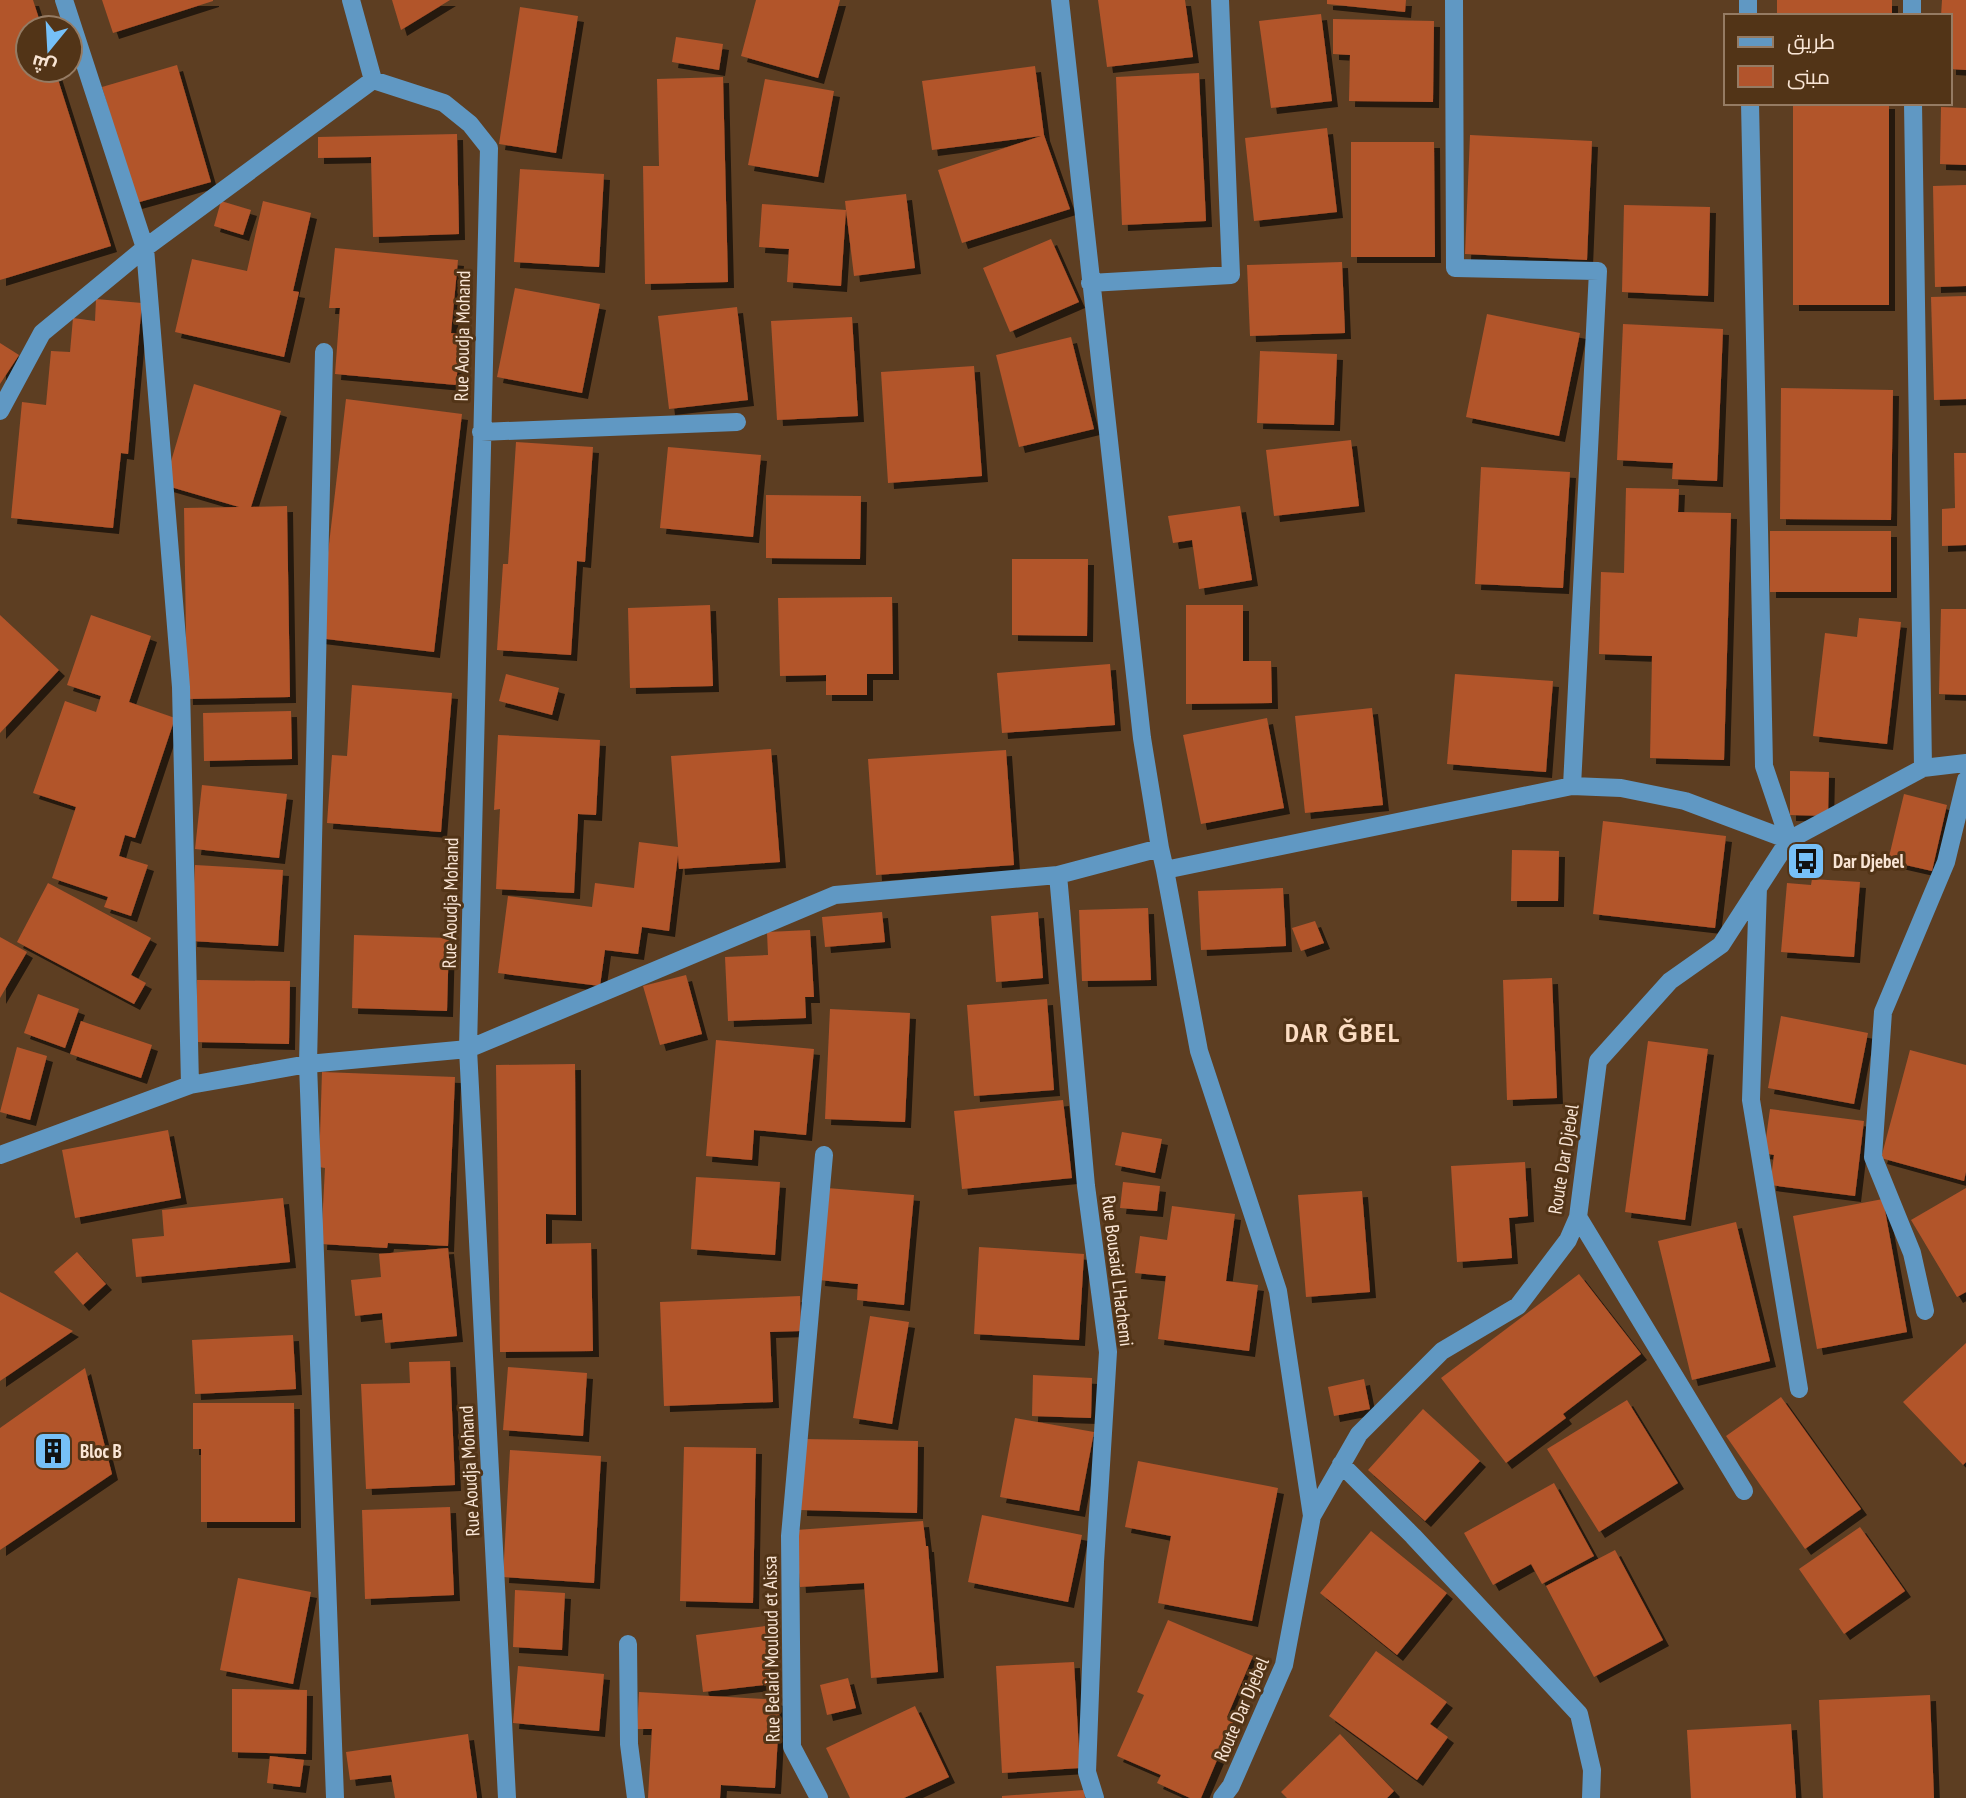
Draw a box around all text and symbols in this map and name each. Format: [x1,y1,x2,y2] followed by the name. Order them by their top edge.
[14,14,84,84] north arrow
[1724,14,1952,105] legend
[1787,28,1835,55] text: طريق
[28,50,59,80] text: ش
[1787,63,1830,90] text: مبنى
[449,270,475,402] street label: Rue Aoudja Mohand
[437,837,463,969] street label: Rue Aoudja Mohand
[1785,840,1827,882] bus stop icon: Dar Djebel
[1833,849,1905,873] place label: Dar Djebel
[1285,1016,1401,1049] district label: DAR ǦBEL
[1542,1102,1584,1216] street label: Route Dar Djebel
[1097,1194,1139,1348] street label: Rue Bousaid L'Hachemi
[454,1405,484,1537] street label: Rue Aoudja Mohand
[32,1430,74,1472] building icon: Bloc B
[80,1439,122,1463] place label: Bloc B
[757,1556,785,1742] street label: Rue Belaid Mouloud et Aissa
[1208,1653,1274,1765] street label: Route Dar Djebel

